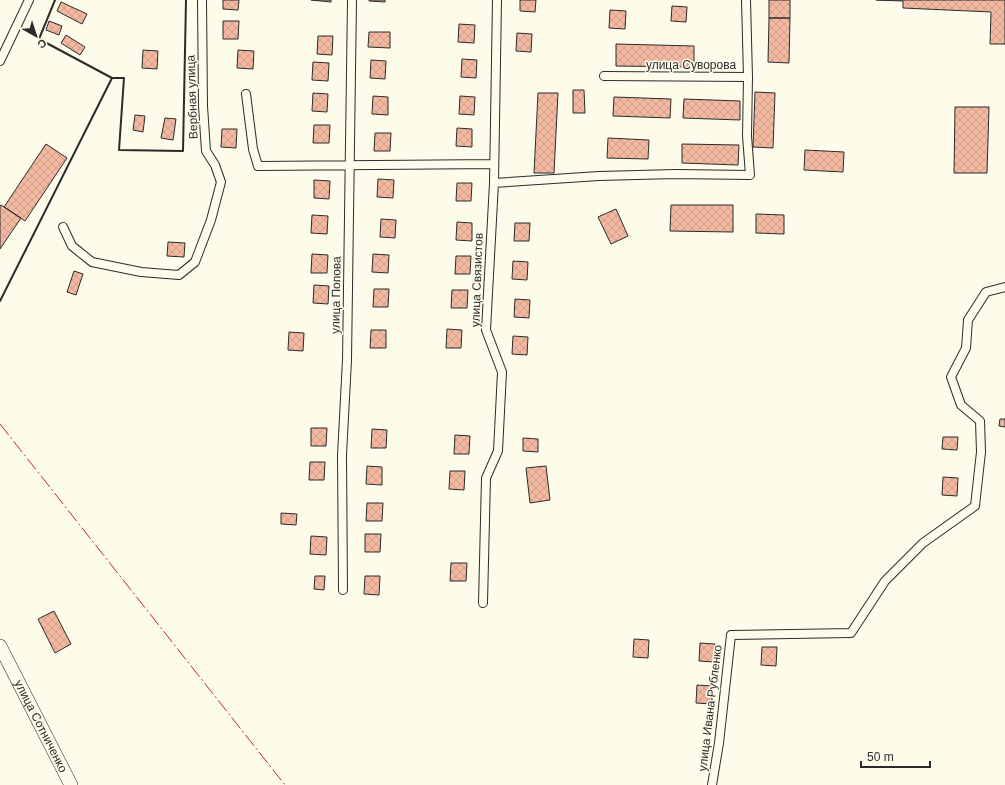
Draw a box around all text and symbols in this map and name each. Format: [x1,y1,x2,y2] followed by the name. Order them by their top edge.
[16,16,56,56] north arrow
[35,37,49,51] text: С
[184,54,200,139] street label: Вербная улица
[646,58,736,72] street label: улица Суворова
[468,233,486,327] street label: улица Связистов
[328,256,344,334] street label: улица Попова
[695,644,725,772] street label: улица Ивана Рубленко
[12,678,71,775] street label: улица Сотниченко
[861,743,930,769] scale bar
[867,750,894,764] text: 50 m

